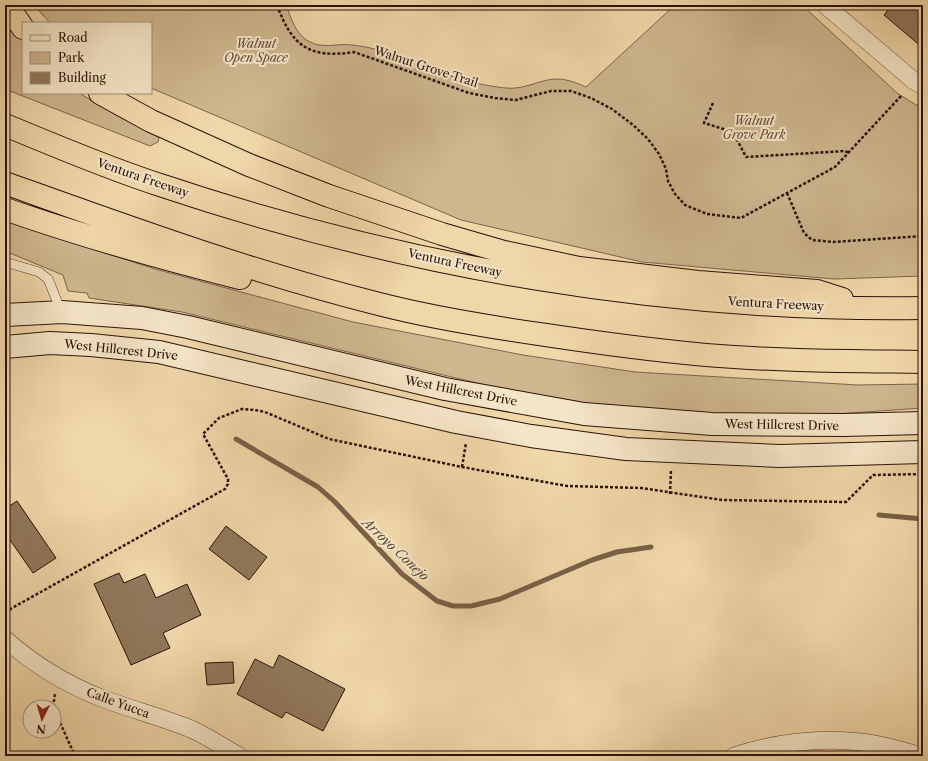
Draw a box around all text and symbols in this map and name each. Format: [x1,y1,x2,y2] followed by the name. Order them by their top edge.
[22,22,152,94] legend
[58,30,88,45] text: Road
[224,36,289,65] park label: Walnut Open Space
[371,42,480,91] street label: Walnut Grove Trail
[58,50,85,65] text: Park
[58,70,106,85] text: Building
[723,113,786,142] park label: Walnut Grove Park
[94,154,191,200] street label: Ventura Freeway
[406,245,504,280] street label: Ventura Freeway
[727,293,825,314] street label: Ventura Freeway
[62,336,179,363] street label: West Hillcrest Drive
[403,372,519,409] street label: West Hillcrest Drive
[724,416,840,433] street label: West Hillcrest Drive
[358,513,433,584] water label: Arroyo Conejo
[85,684,152,721] street label: Calle Yucca
[22,699,62,739] north arrow
[35,722,47,736] text: N

